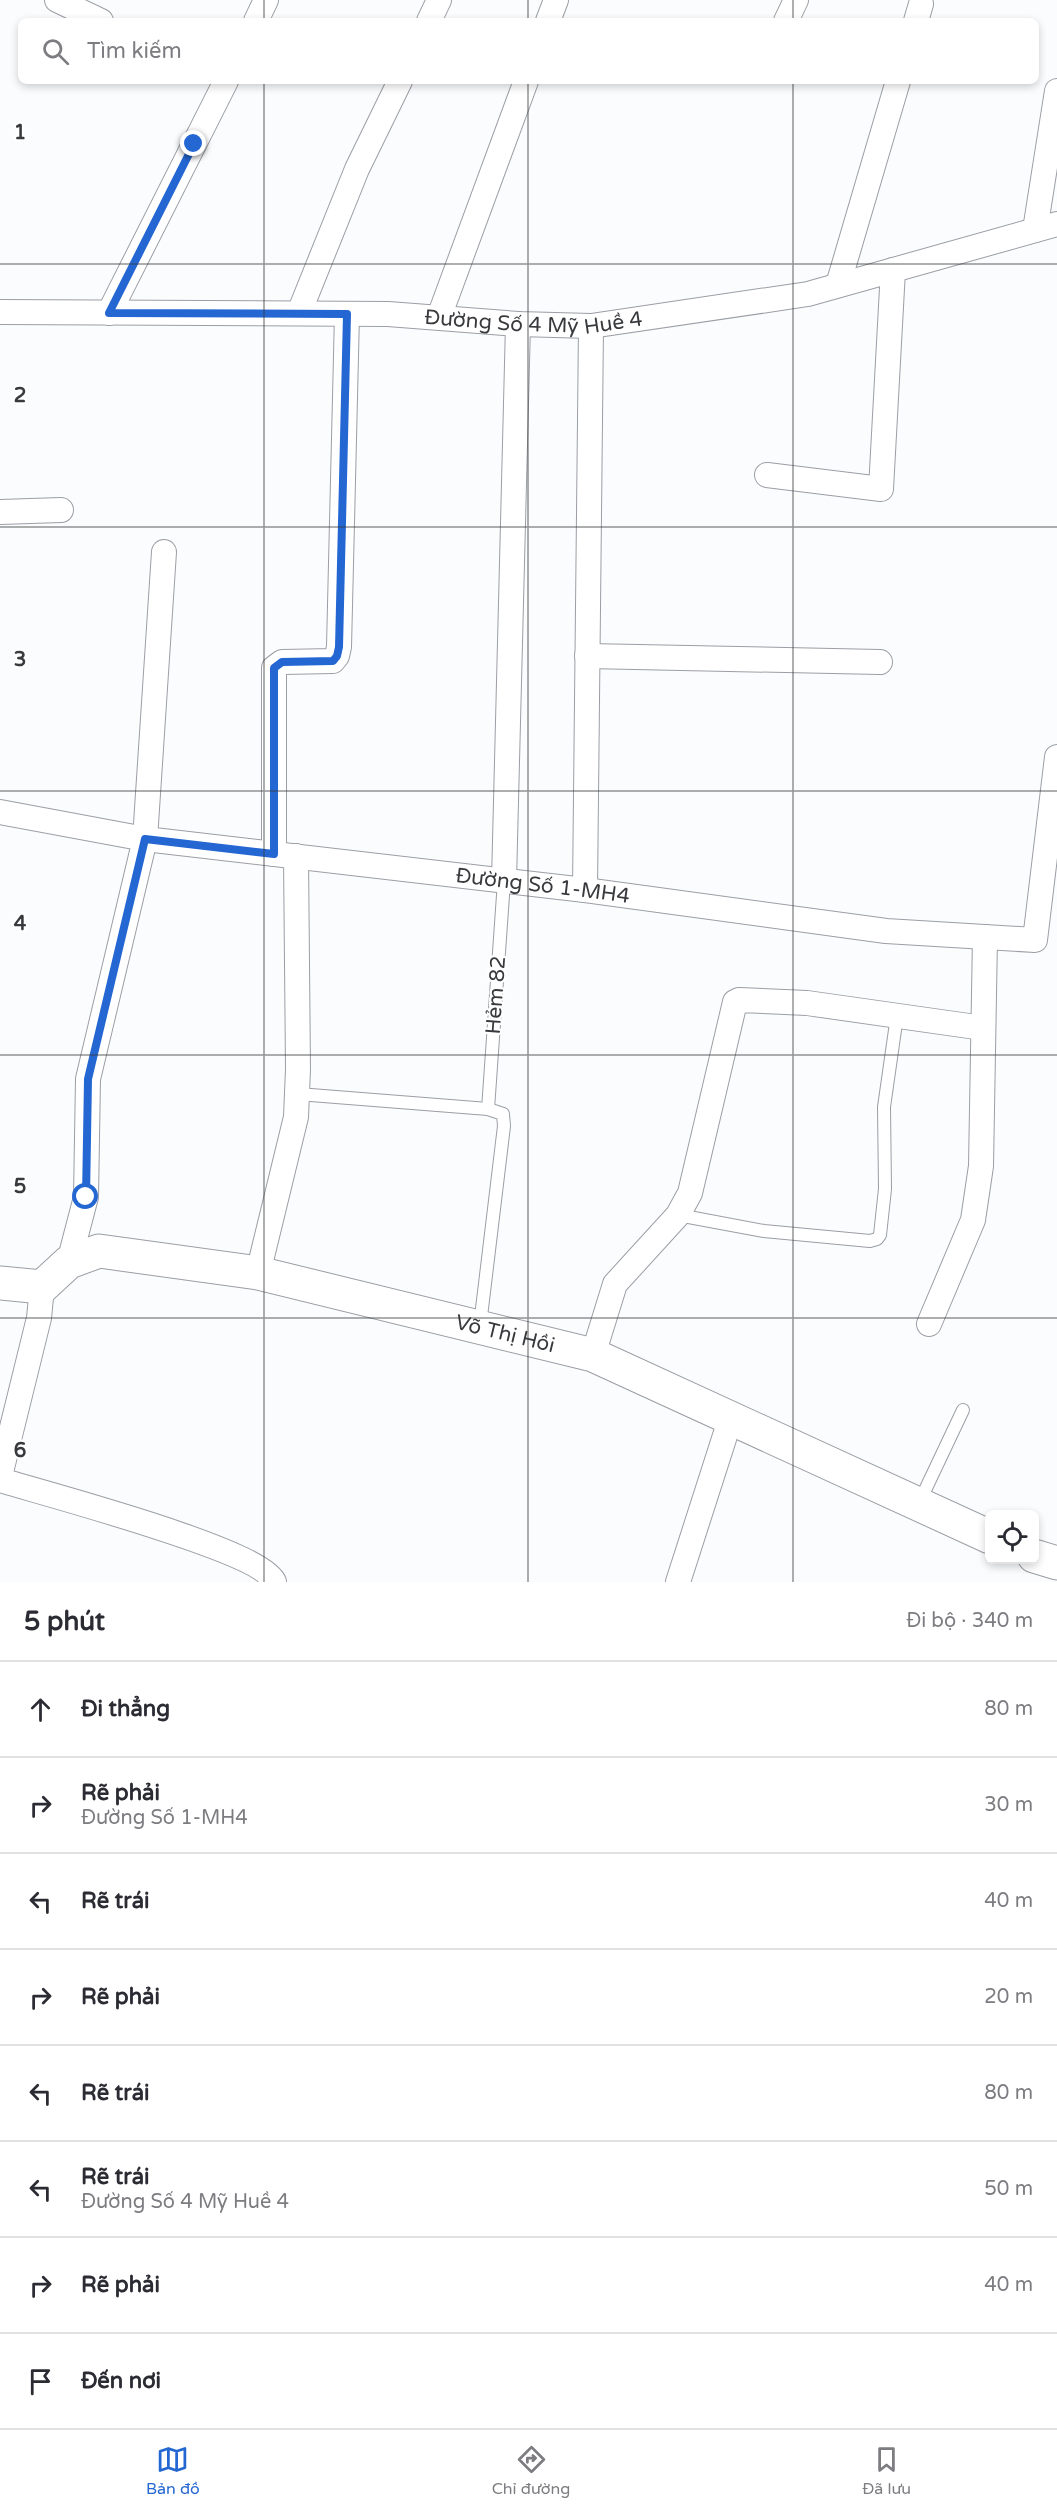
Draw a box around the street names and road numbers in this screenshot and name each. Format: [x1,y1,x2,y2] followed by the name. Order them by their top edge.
[424,304,644,339] street label: Đường Số 4 Mỹ Huề 4
[454,863,632,908] street label: Đường Số 1-MH4
[481,955,511,1035] street label: Hẻm 82
[453,1309,557,1358] street label: Võ Thị Hồi

